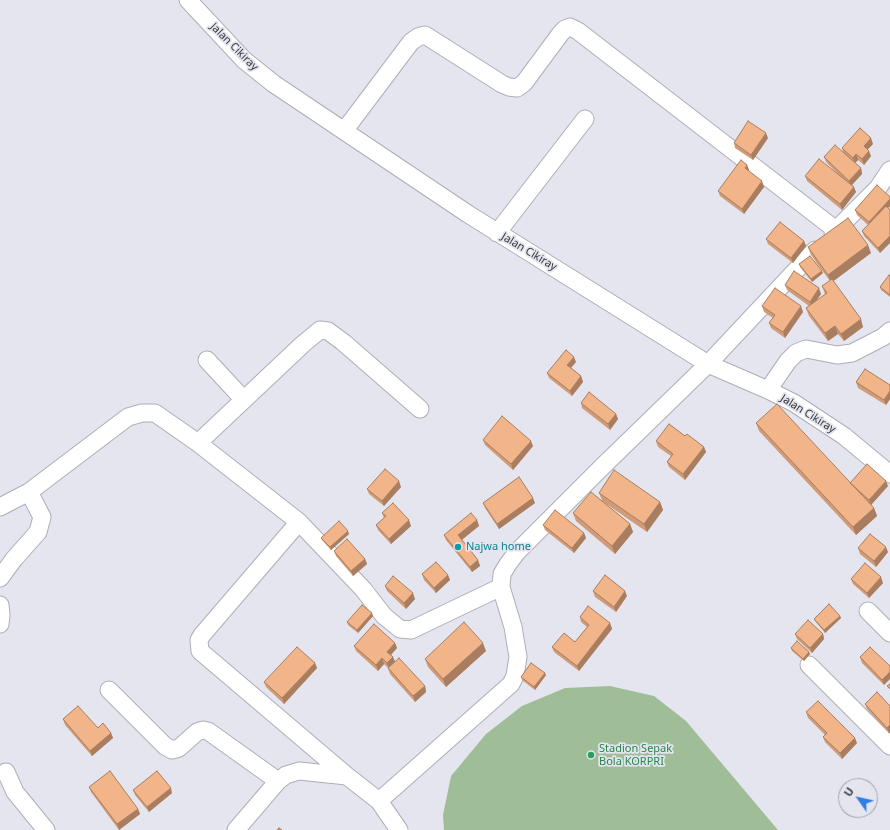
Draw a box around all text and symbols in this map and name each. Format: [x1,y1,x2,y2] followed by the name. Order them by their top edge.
[207,20,261,74] street label: Jalan Cikiray
[499,230,559,274] street label: Jalan Cikiray
[778,392,838,436] street label: Jalan Cikiray
[466,540,531,554] place label: Najwa home
[453,542,463,552] marker: Najwa home
[599,742,672,768] place label: Stadion Sepak Bola KORPRI
[586,750,596,760] marker: Stadion Sepak Bola KORPRI
[838,778,878,818] north arrow
[840,784,857,799] text: U

